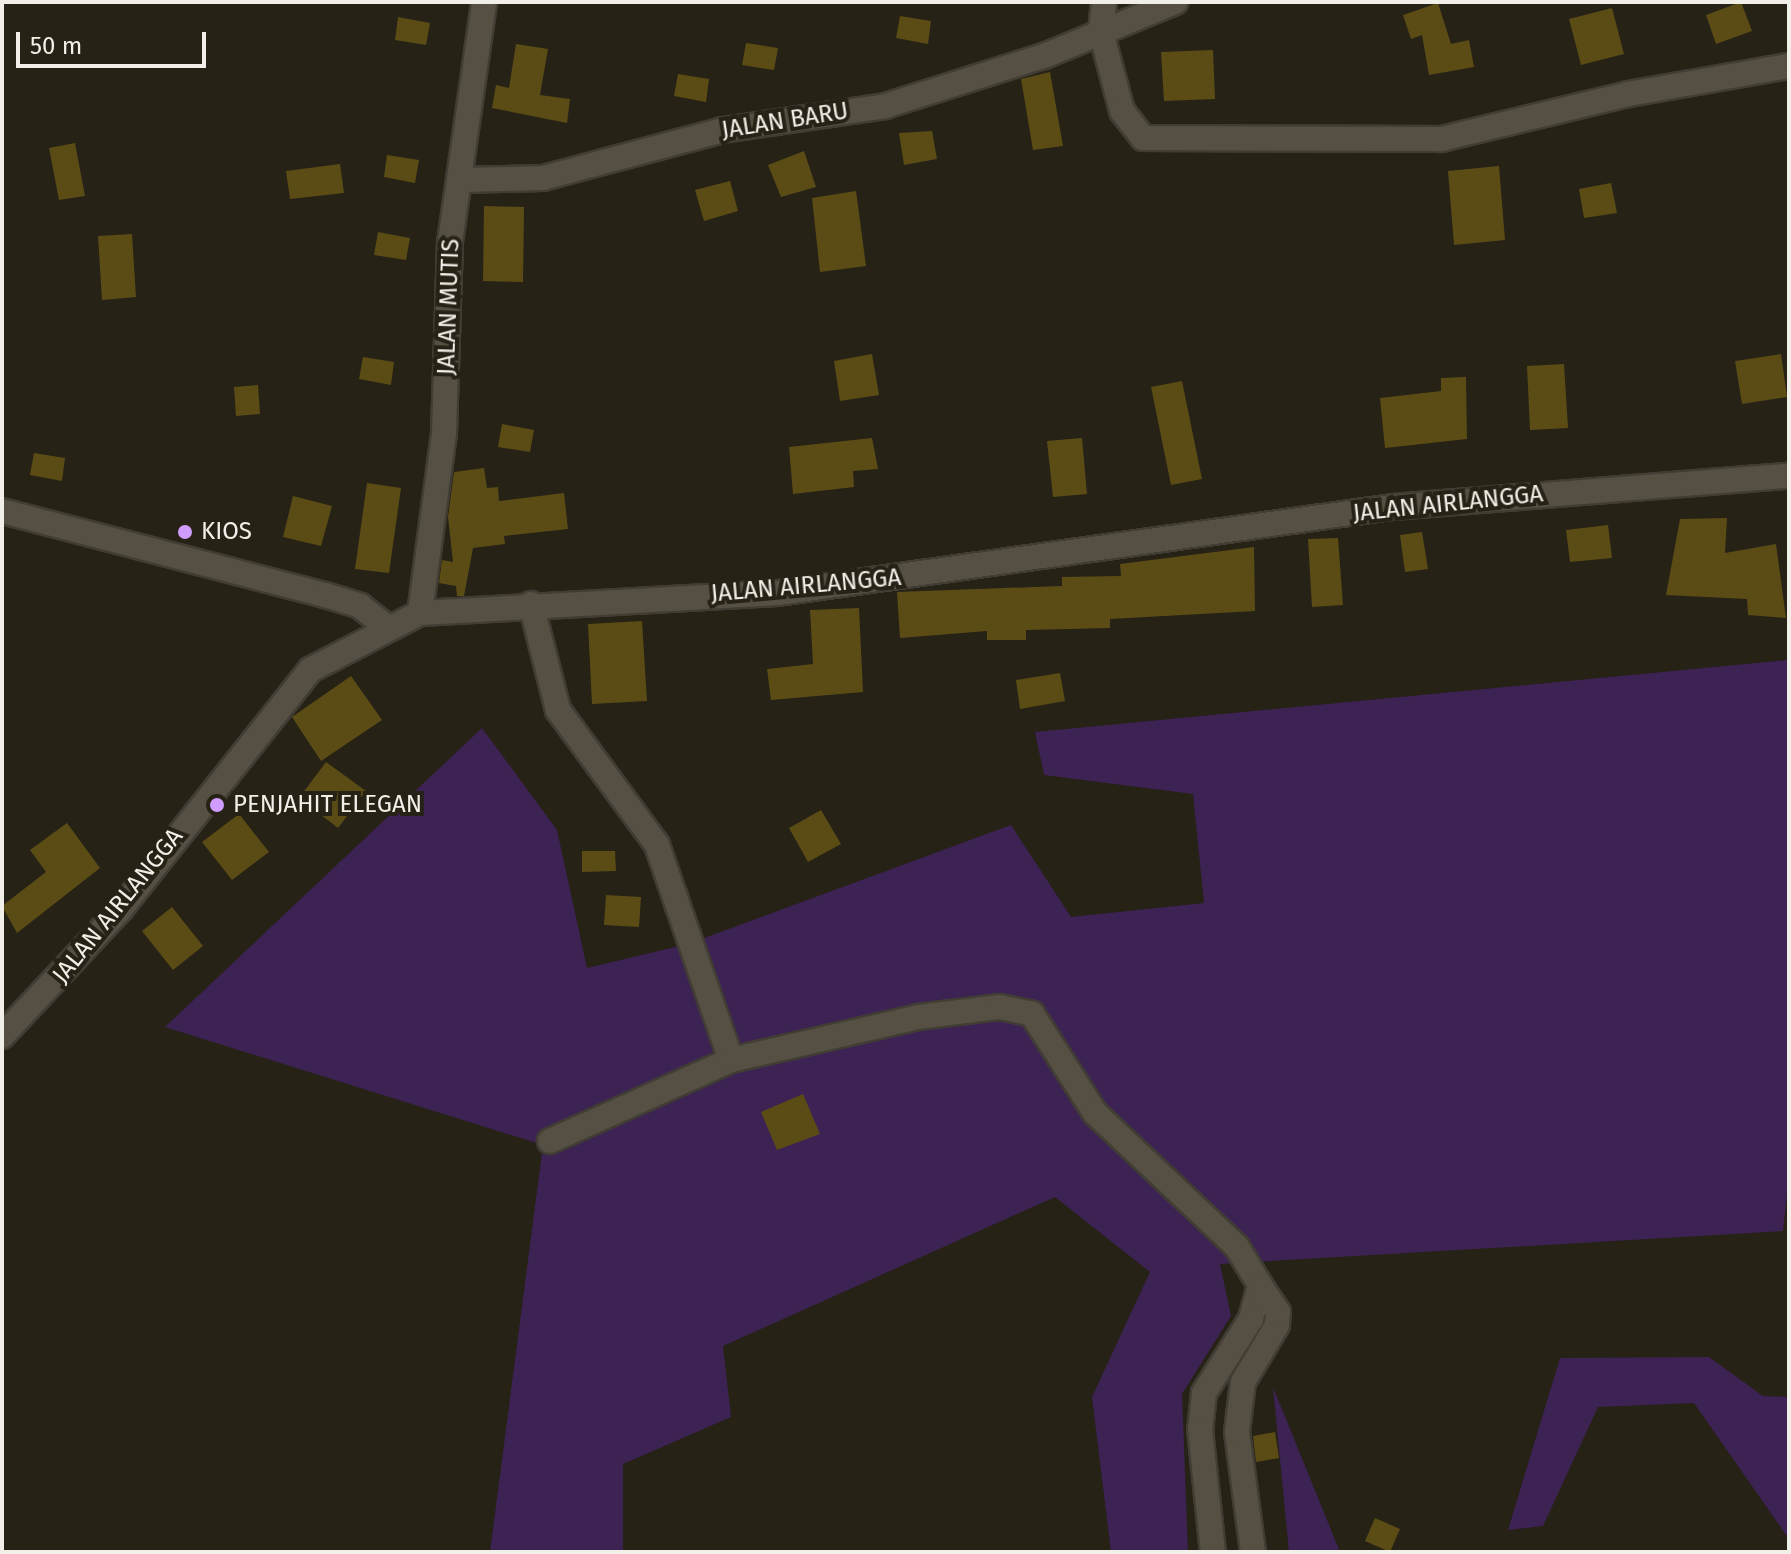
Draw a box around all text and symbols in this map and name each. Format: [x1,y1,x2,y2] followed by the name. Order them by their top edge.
[20,16,210,66] scale bar
[30,32,82,60] text: 50 m
[720,97,850,145] street label: JALAN BARU
[432,238,466,376] street label: JALAN MUTIS
[1352,480,1544,528] street label: JALAN AIRLANGGA
[201,518,252,546] place label: KIOS
[176,523,194,541] marker: KIOS
[710,563,902,609] street label: JALAN AIRLANGGA
[233,791,422,819] place label: PENJAHIT ELEGAN
[208,796,226,814] marker: PENJAHIT ELEGAN
[47,823,189,989] street label: JALAN AIRLANGGA

